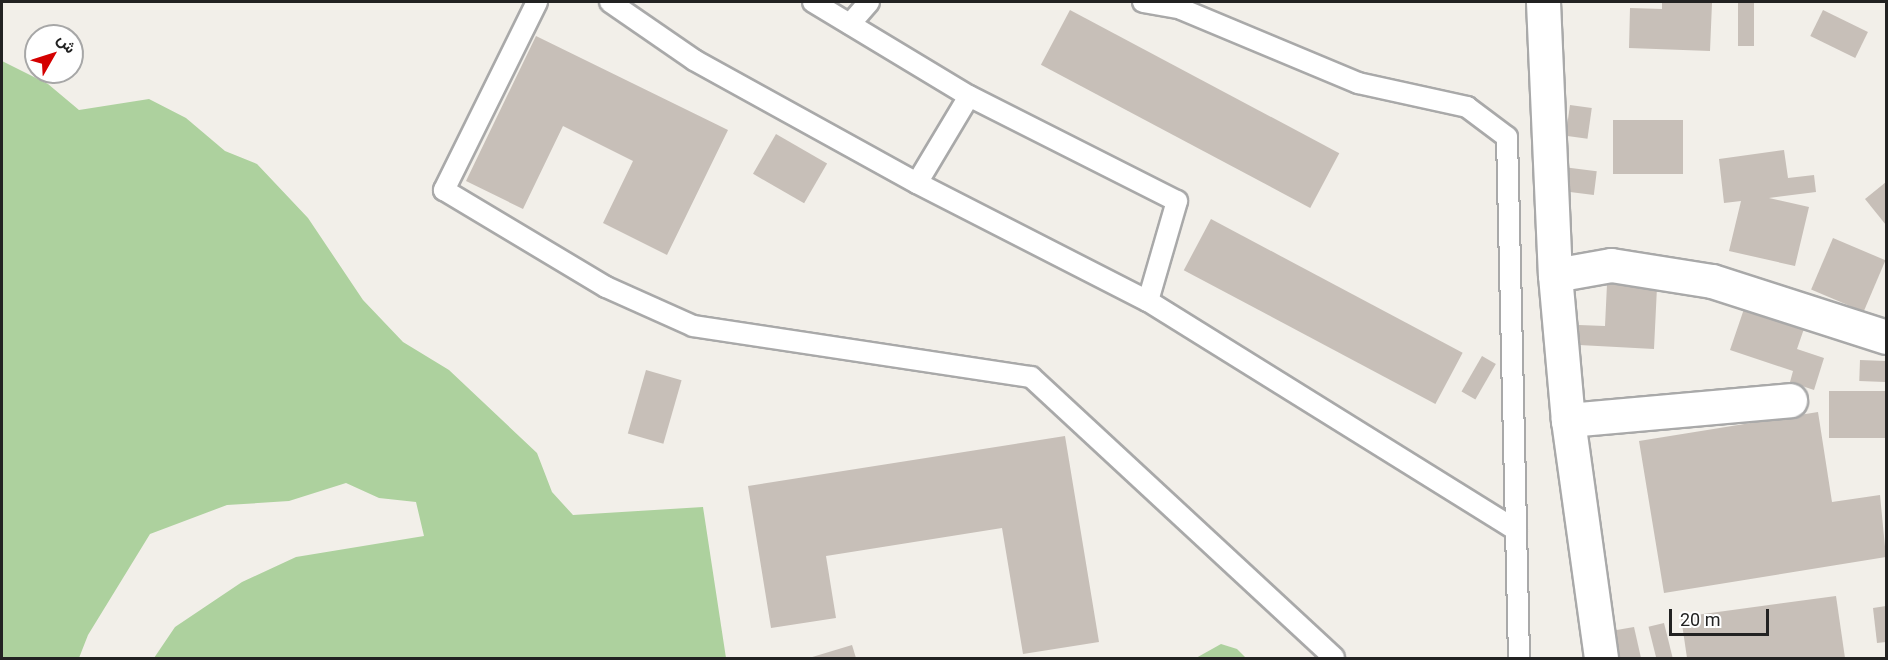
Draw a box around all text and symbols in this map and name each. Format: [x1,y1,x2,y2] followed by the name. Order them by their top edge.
[24,24,84,84] north arrow
[53,30,80,57] text: ش
[1672,597,1772,635] scale bar
[1680,609,1720,630] text: 20 m

